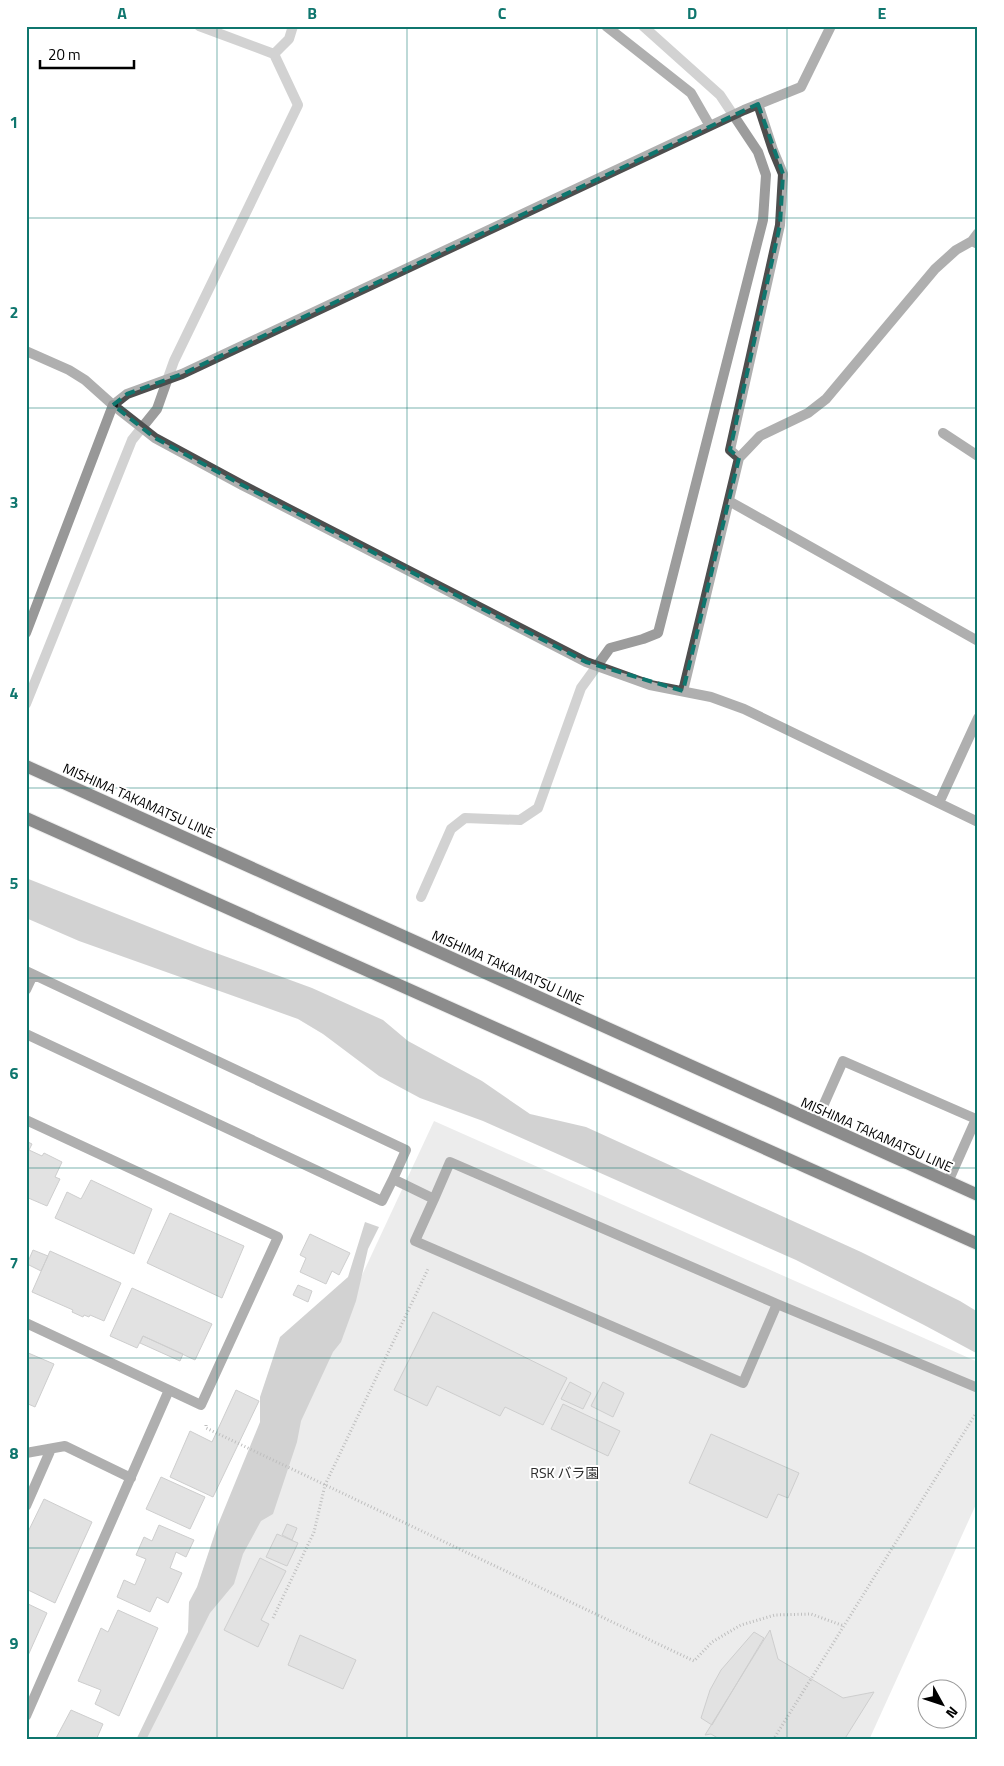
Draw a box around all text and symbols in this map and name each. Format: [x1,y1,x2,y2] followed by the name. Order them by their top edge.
[117,1,127,25] text: A
[307,1,317,25] text: B
[498,1,507,25] text: C
[687,1,697,25] text: D
[878,1,887,25] text: E
[40,38,134,70] scale bar
[48,43,81,66] text: 20 m
[10,110,18,134] text: 1
[10,300,18,324] text: 2
[10,490,18,514] text: 3
[10,681,19,705] text: 4
[60,757,218,843] street label: MISHIMA TAKAMATSU LINE
[10,871,19,895] text: 5
[429,924,587,1010] street label: MISHIMA TAKAMATSU LINE
[10,1061,19,1085] text: 6
[798,1091,956,1177] street label: MISHIMA TAKAMATSU LINE
[10,1251,18,1275] text: 7
[10,1441,19,1465] text: 8
[530,1462,600,1483] park label: RSK バラ園
[10,1631,19,1655] text: 9
[916,1678,966,1728] north arrow
[941,1702,964,1723] text: N

